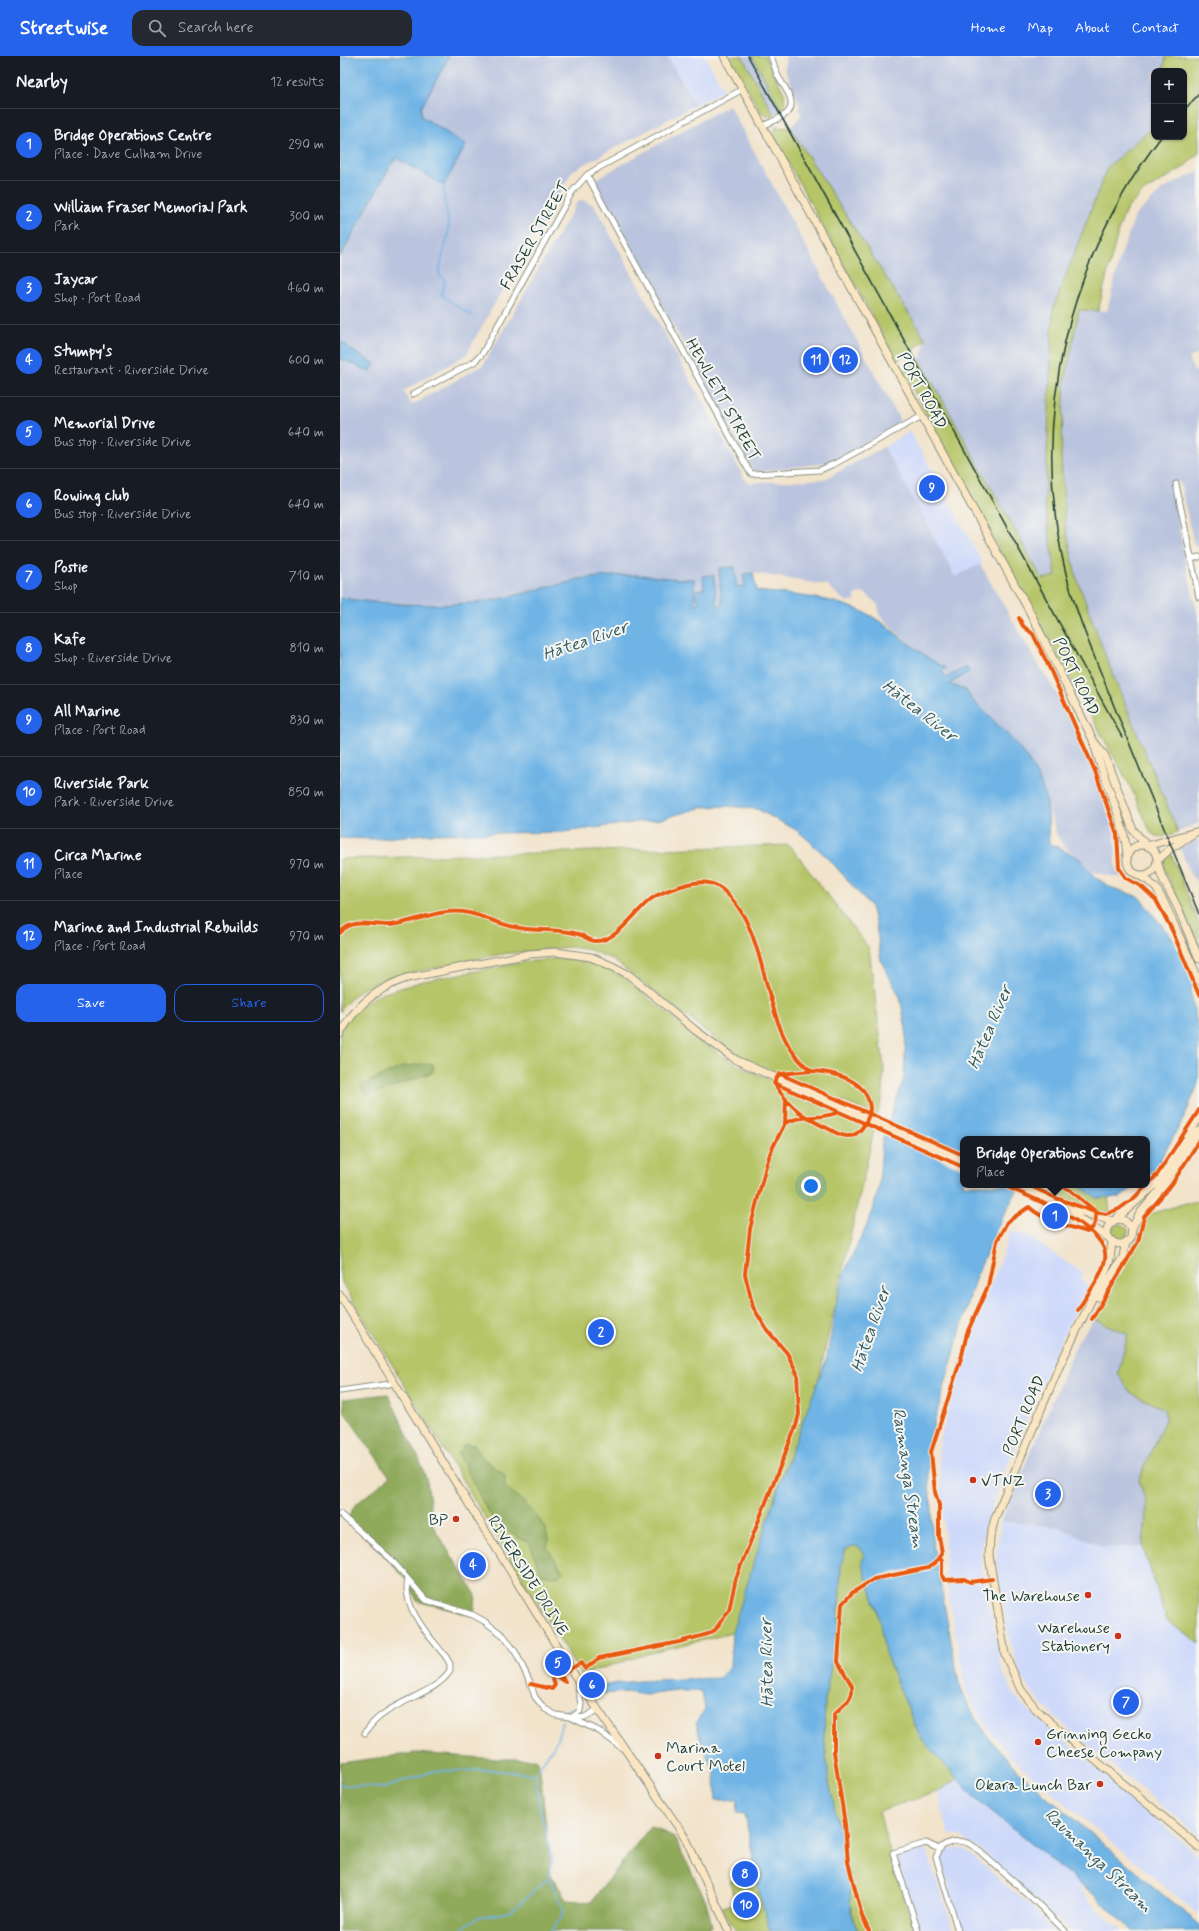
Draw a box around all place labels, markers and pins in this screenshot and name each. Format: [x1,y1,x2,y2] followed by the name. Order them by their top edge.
[803,345,829,375] pin: 11
[832,345,858,375] pin: 12
[919,473,945,503] pin: 9
[1042,1201,1068,1231] pin: 1
[588,1317,614,1347] pin: 2
[981,1471,1025,1492] place label: VTNZ
[968,1475,978,1485] marker: VTNZ
[1035,1479,1061,1509] pin: 3
[429,1510,448,1531] place label: BP
[451,1514,461,1524] marker: BP
[460,1550,486,1580] pin: 4
[982,1586,1080,1607] place label: The Warehouse
[1083,1590,1093,1600] marker: The Warehouse
[1038,1618,1110,1657] place label: Warehouse Stationery
[1113,1631,1123,1641] marker: Warehouse Stationery
[545,1648,571,1678] pin: 5
[579,1670,605,1700] pin: 6
[1113,1687,1139,1717] pin: 7
[1046,1724,1162,1763] place label: Grinning Gecko Cheese Company
[1033,1737,1043,1747] marker: Grinning Gecko Cheese Company
[666,1738,745,1777] place label: Marina Court Motel
[653,1751,663,1761] marker: Marina Court Motel
[975,1775,1092,1796] place label: Okara Lunch Bar
[1095,1779,1105,1789] marker: Okara Lunch Bar
[732,1859,758,1889] pin: 8
[733,1890,759,1920] pin: 10

